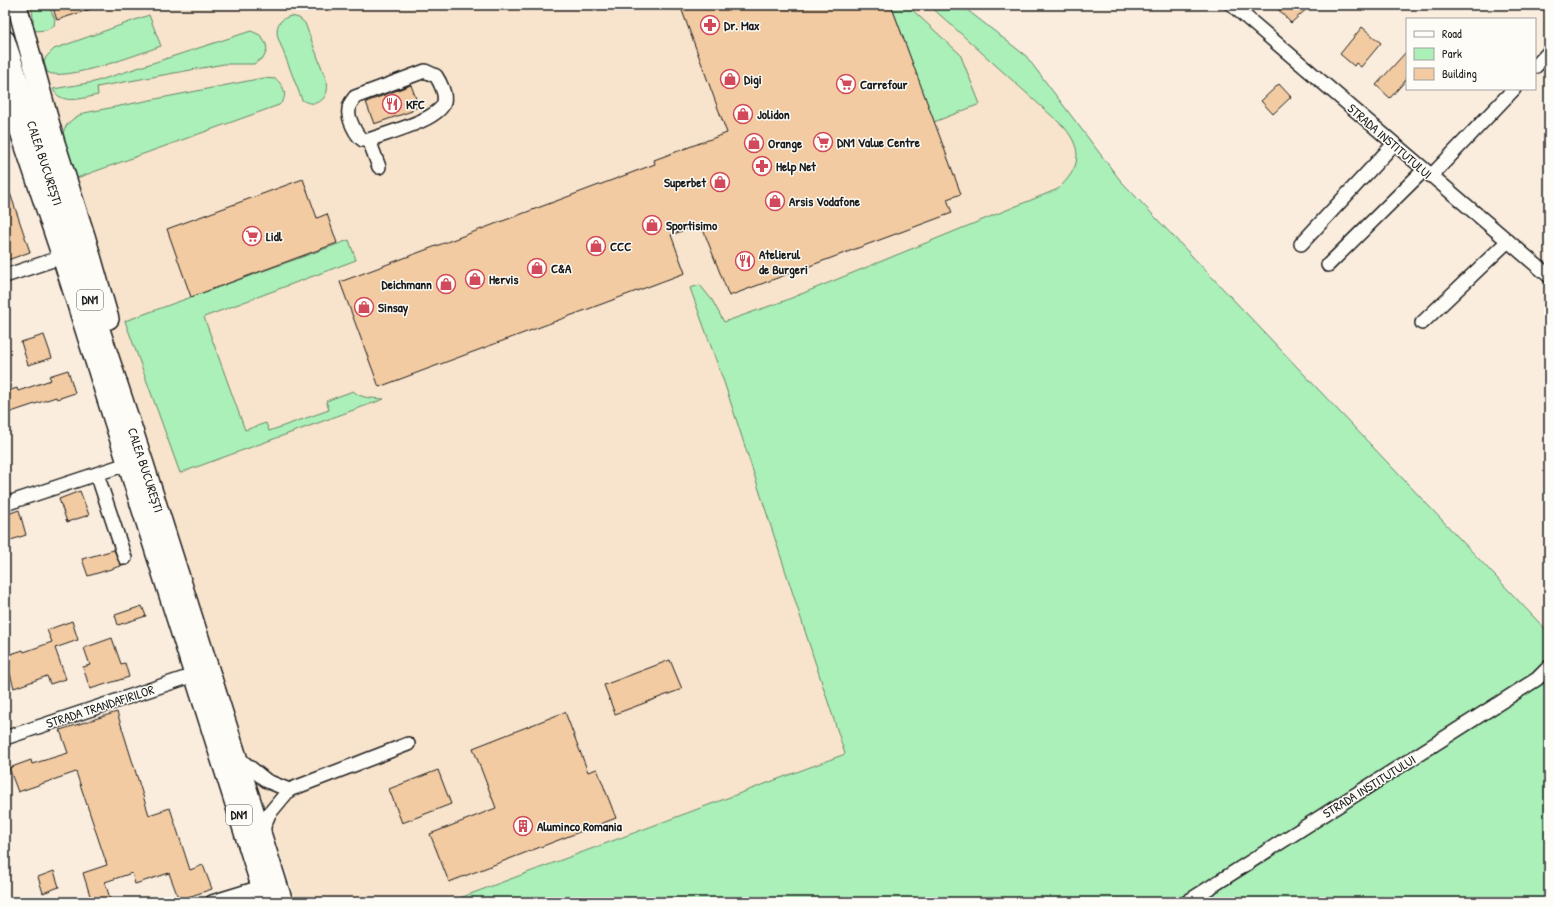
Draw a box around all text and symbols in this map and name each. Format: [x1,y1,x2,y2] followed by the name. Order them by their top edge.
[699,14,721,36] pharmacy icon: Dr. Max
[724,16,760,34] place label: Dr. Max
[1406,18,1536,90] legend
[1442,25,1462,42] text: Road
[1442,45,1462,62] text: Park
[1442,65,1477,82] text: Building
[719,68,741,90] shop icon: Digi
[744,70,762,89] place label: Digi
[835,73,857,95] supermarket icon: Carrefour
[860,75,909,93] place label: Carrefour
[381,93,403,115] restaurant icon: KFC
[406,95,425,113] place label: KFC
[1344,99,1436,183] street label: STRADA INSTITUTULUI
[732,103,754,125] shop icon: Jolidon
[757,105,790,123] place label: Jolidon
[23,118,67,208] street label: CALEA BUCUREȘTI
[812,131,834,153] supermarket icon: DN1 Value Centre
[743,132,765,154] shop icon: Orange
[837,133,921,151] place label: DN1 Value Centre
[768,134,803,153] place label: Orange
[751,155,773,177] pharmacy icon: Help Net
[776,157,816,176] place label: Help Net
[709,171,731,193] shop icon: Superbet
[664,173,707,192] place label: Superbet
[764,190,786,212] shop icon: Arsis Vodafone
[789,192,861,210] place label: Arsis Vodafone
[641,214,663,236] shop icon: Sportisimo
[666,216,718,235] place label: Sportisimo
[241,225,263,247] supermarket icon: Lidl
[266,227,283,245] place label: Lidl
[585,235,607,257] shop icon: CCC
[610,237,631,255] place label: CCC
[759,245,808,279] place label: Atelierul de Burgeri
[734,250,756,272] restaurant icon: Atelierul de Burgeri
[526,257,548,279] shop icon: C&A
[551,259,572,277] place label: C&A
[464,268,486,290] shop icon: Hervis
[489,270,518,288] place label: Hervis
[435,273,457,295] shop icon: Deichmann
[382,275,432,293] place label: Deichmann
[77,290,103,310] road number: DN1
[353,296,375,318] shop icon: Sinsay
[378,298,409,317] place label: Sinsay
[124,425,168,515] street label: CALEA BUCUREȘTI
[44,680,156,732] street label: STRADA TRANDAFIRILOR
[1319,750,1419,822] street label: STRADA INSTITUTULUI
[226,805,252,825] road number: DN1
[512,815,534,837] building icon: Aluminco Romania
[537,817,623,835] place label: Aluminco Romania

